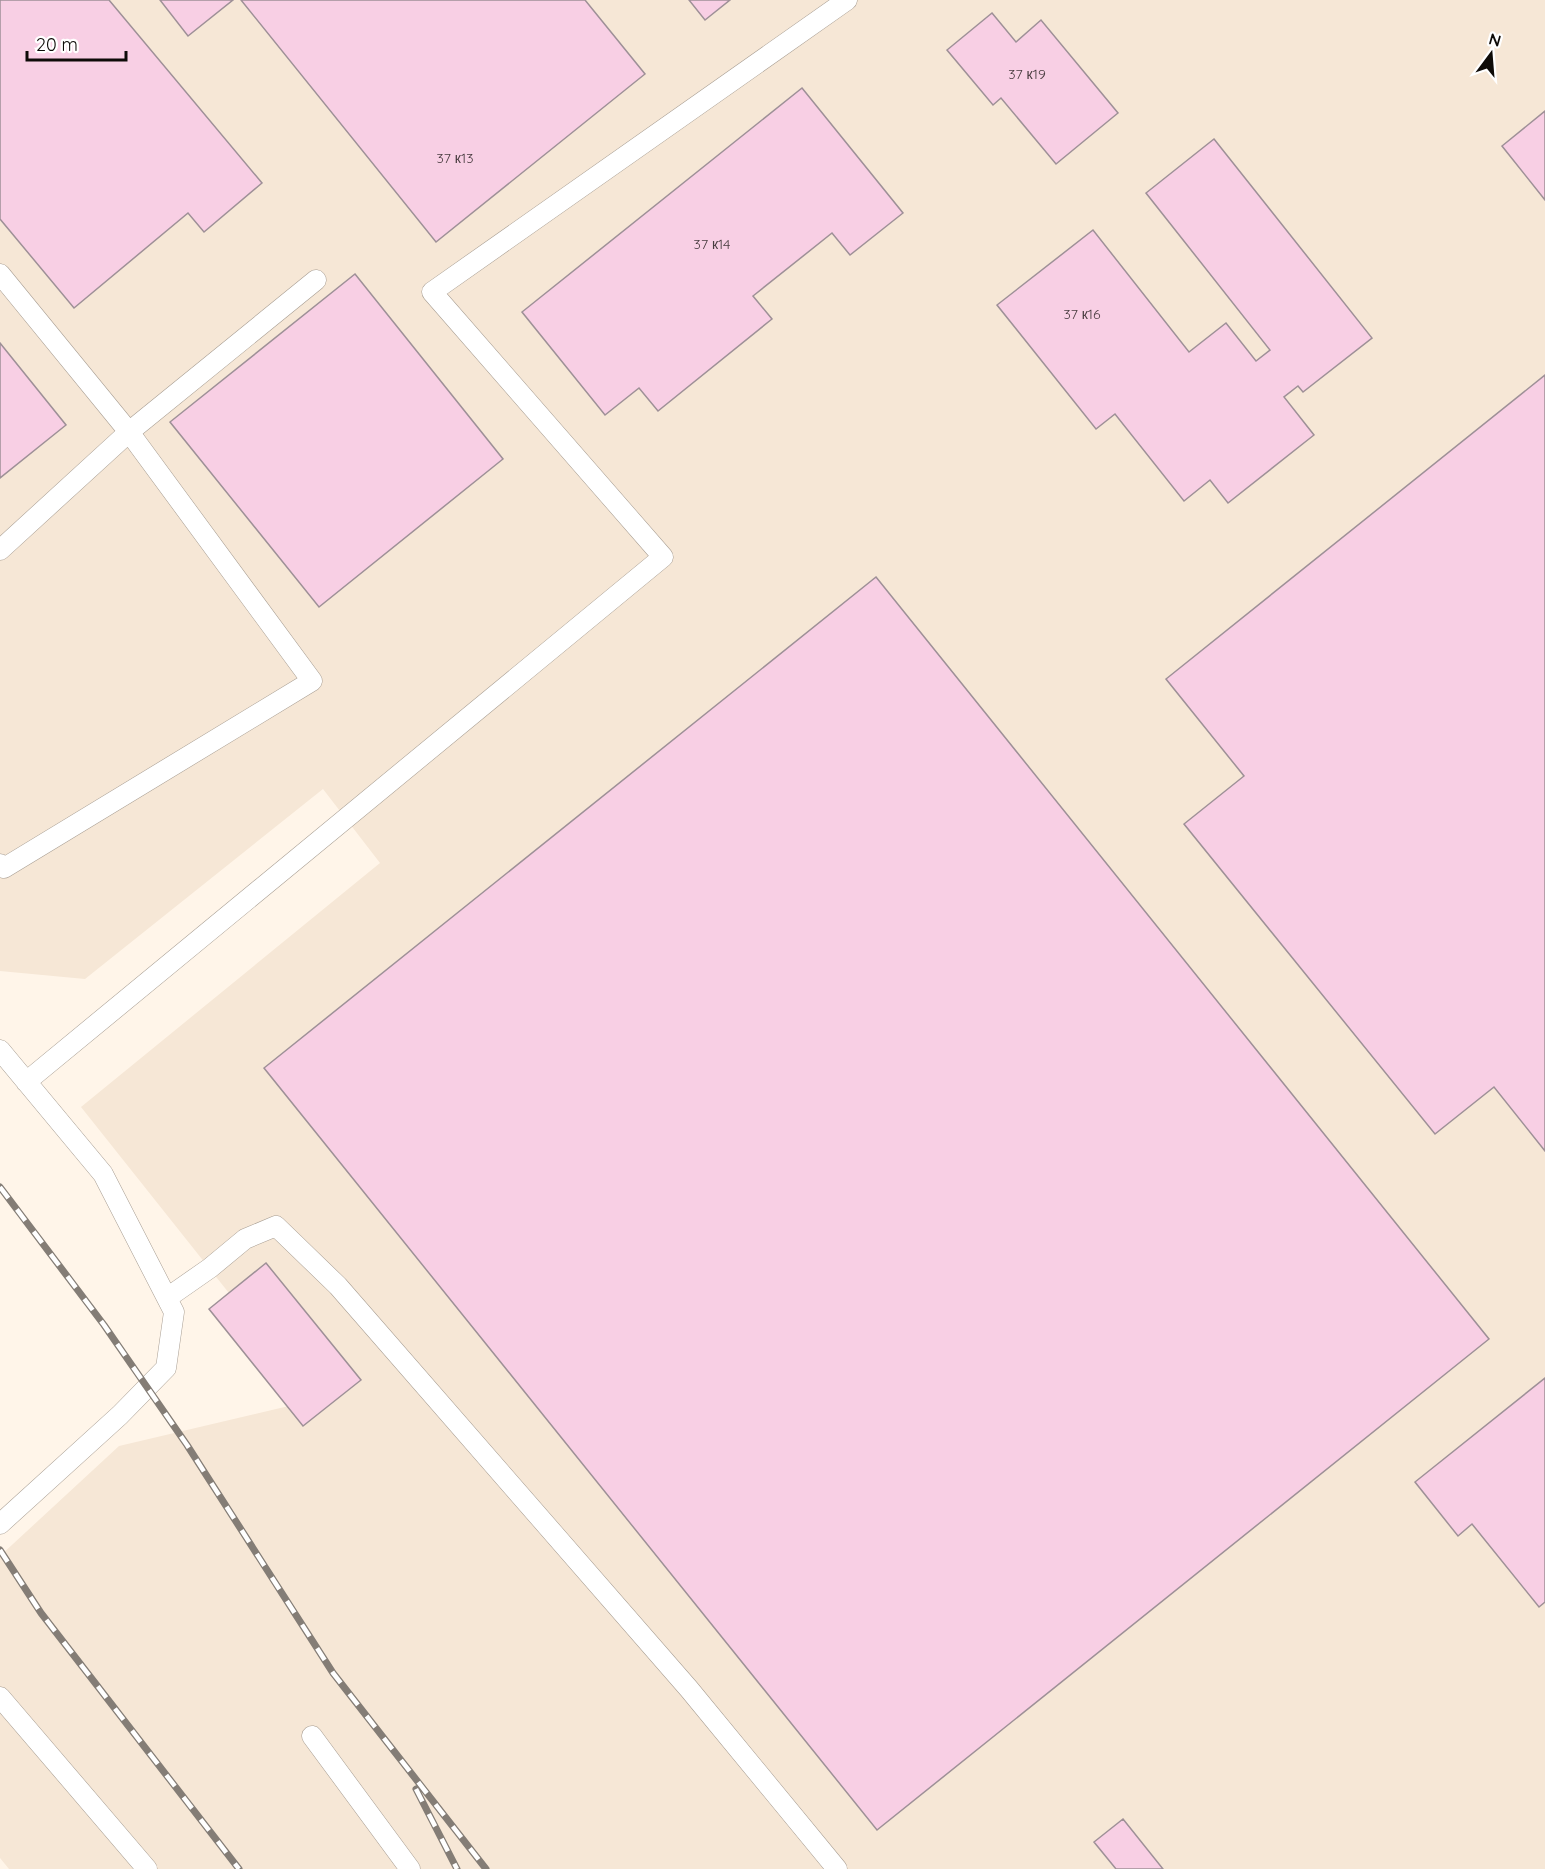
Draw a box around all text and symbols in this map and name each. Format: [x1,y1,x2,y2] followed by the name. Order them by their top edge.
[27,24,126,62] scale bar
[1461,24,1521,84] north arrow
[1487,28,1504,51] text: N
[36,33,78,56] text: 20 m
[1008,65,1046,83] house number: 37 к19
[437,149,473,167] house number: 37 к13
[694,235,730,253] house number: 37 к14
[1063,305,1101,323] house number: 37 к16

